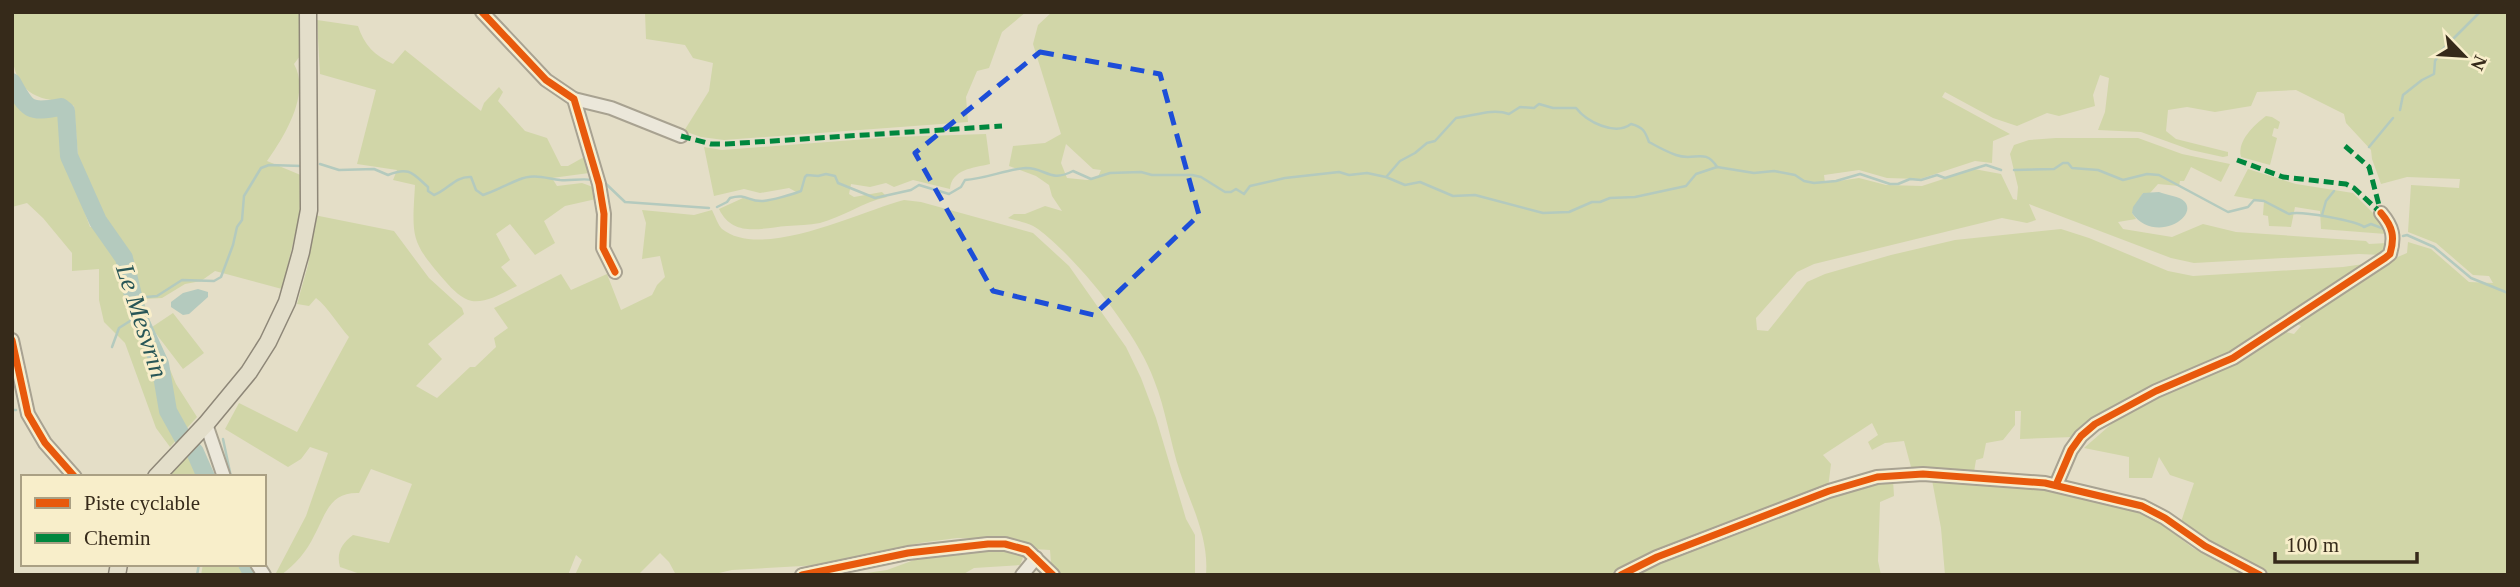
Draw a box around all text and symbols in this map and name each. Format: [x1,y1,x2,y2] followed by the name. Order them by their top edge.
[2429,21,2499,91] north arrow
[2466,52,2491,74] text: N
[110,260,174,381] water label: Le Mesvrin
[21,475,266,566] legend
[84,491,200,515] text: Piste cyclable
[2275,520,2417,564] scale bar
[84,526,151,550] text: Chemin
[2286,533,2339,557] text: 100 m

